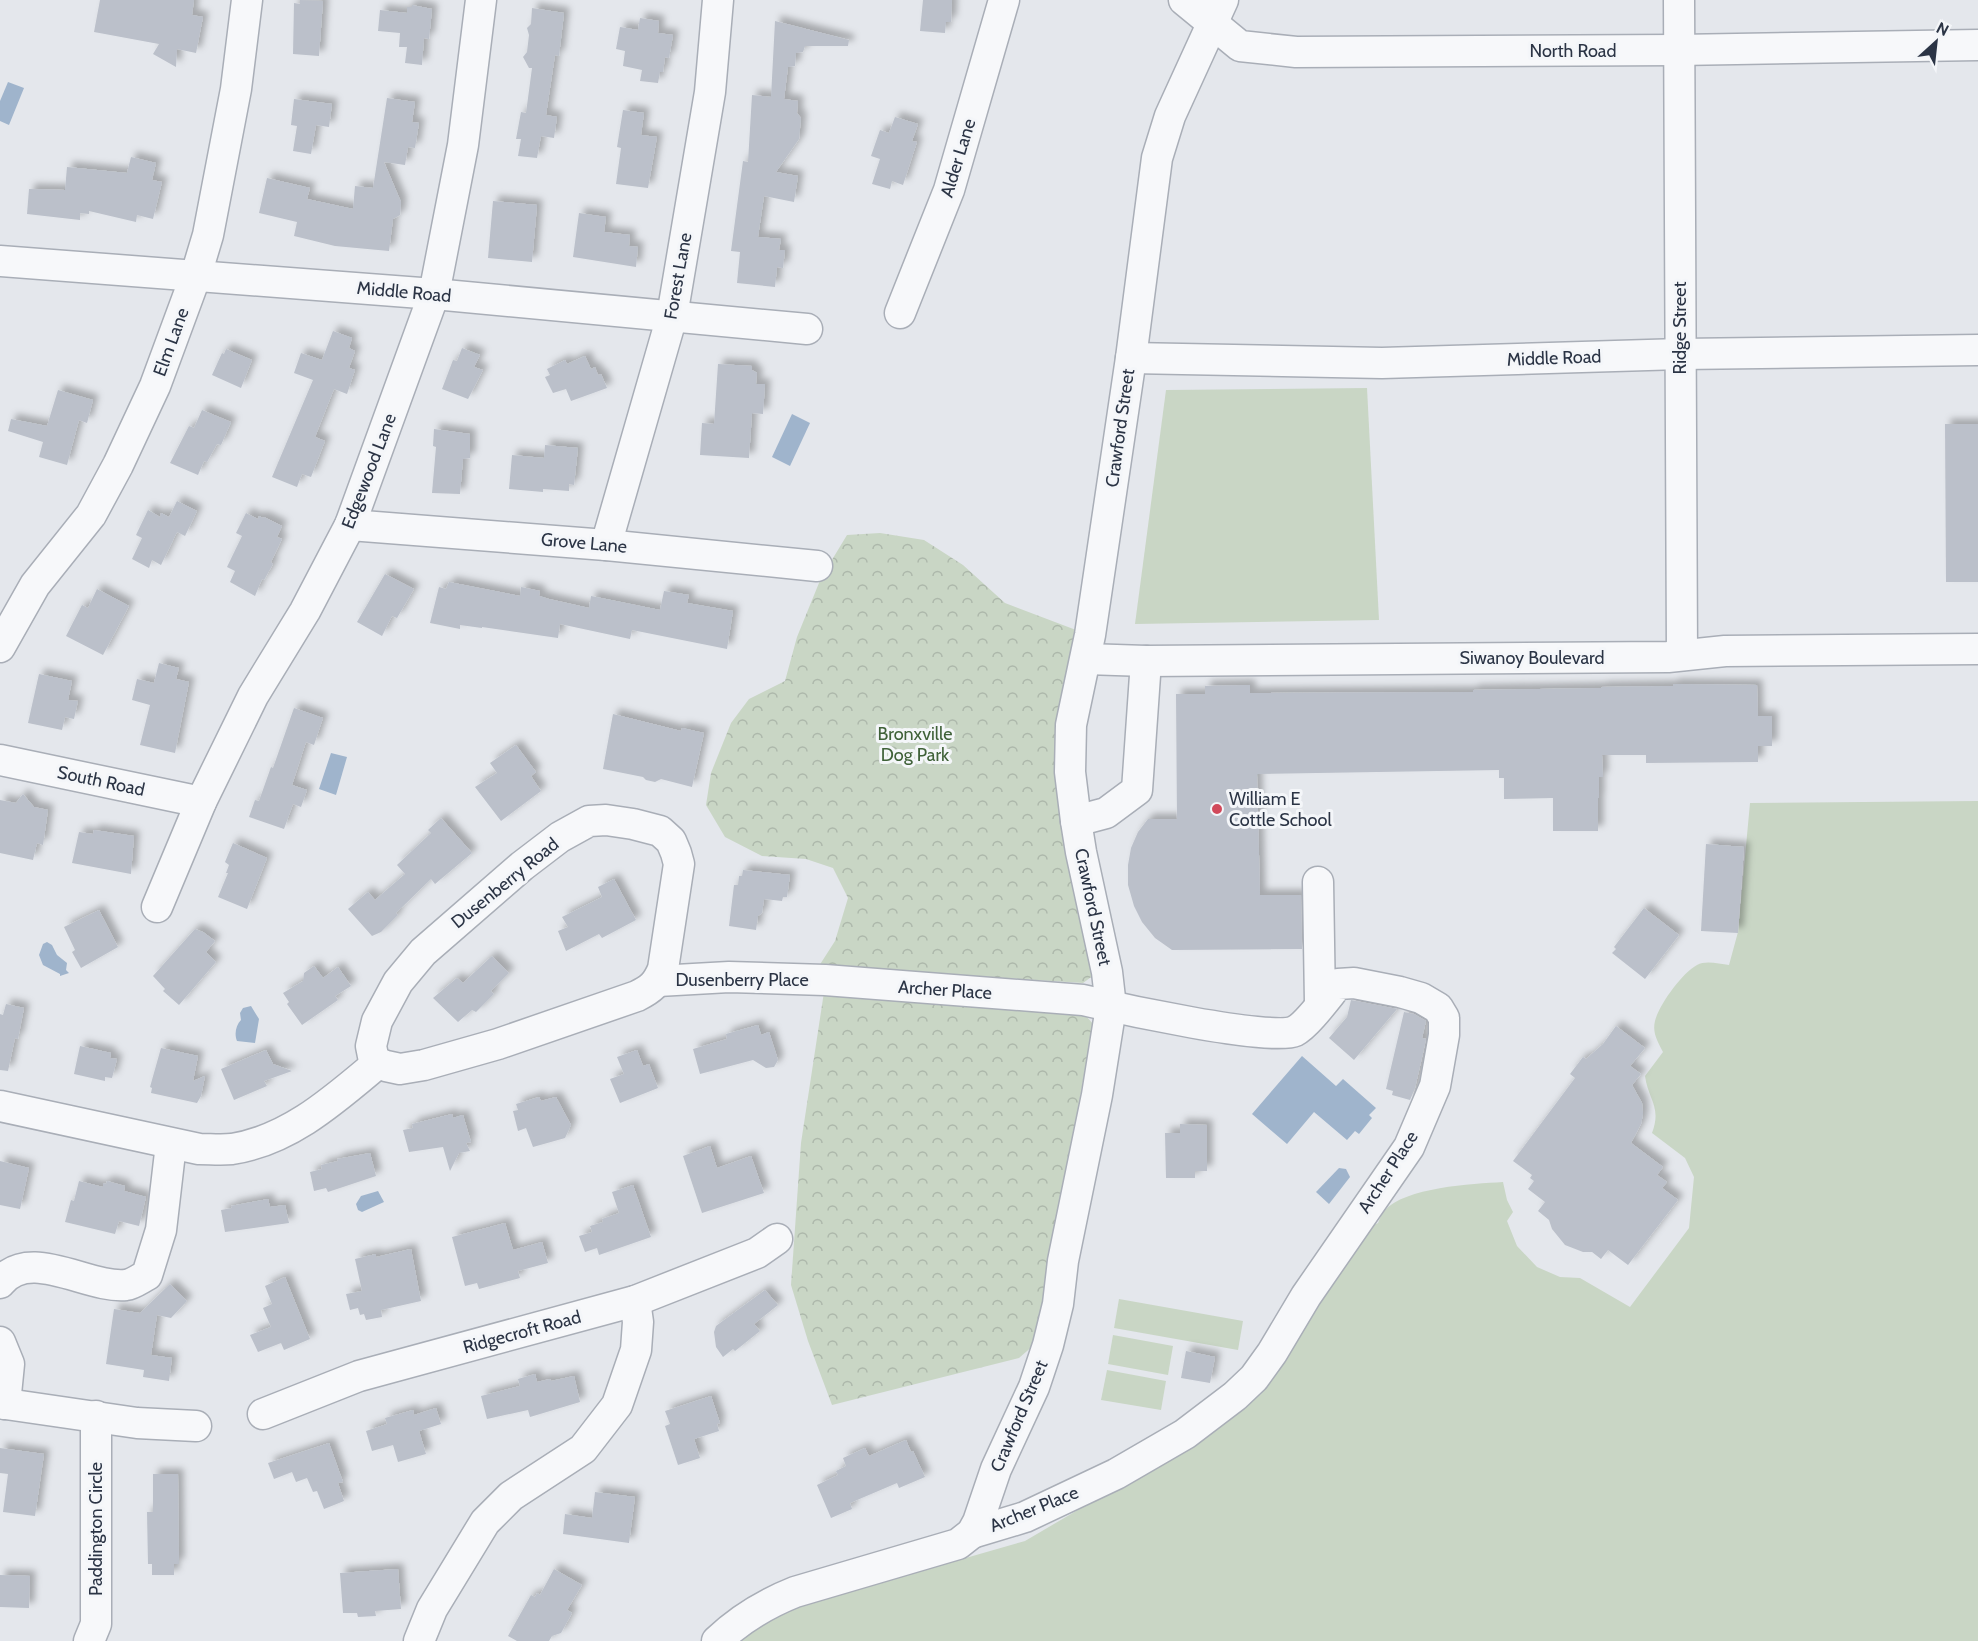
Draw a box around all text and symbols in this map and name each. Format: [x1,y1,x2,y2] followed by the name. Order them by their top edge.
[1906,12,1966,72] north arrow
[1933,18,1952,40] text: N
[1530,40,1616,62] street label: North Road
[936,116,980,200] street label: Alder Lane
[660,231,696,321] street label: Forest Lane
[356,277,452,307] street label: Middle Road
[1669,281,1691,375] street label: Ridge Street
[149,305,193,379] street label: Elm Lane
[1506,345,1602,371] street label: Middle Road
[1101,367,1139,489] street label: Crawford Street
[337,410,401,532] street label: Edgewood Lane
[540,528,628,558] street label: Grove Lane
[1460,647,1604,669] street label: Siwanoy Boulevard
[878,723,952,766] park label: Bronxville Dog Park
[55,761,147,801] street label: South Road
[1229,788,1332,831] place label: William E Cottle School
[1210,802,1224,816] marker: William E Cottle School
[447,833,563,933] street label: Dusenberry Road
[1070,846,1116,968] street label: Crawford Street
[675,969,809,991] street label: Dusenberry Place
[897,976,993,1004] street label: Archer Place
[1353,1127,1423,1217] street label: Archer Place
[461,1306,583,1358] street label: Ridgecroft Road
[986,1357,1052,1475] street label: Crawford Street
[85,1462,107,1596] street label: Paddington Circle
[986,1481,1082,1537] street label: Archer Place

